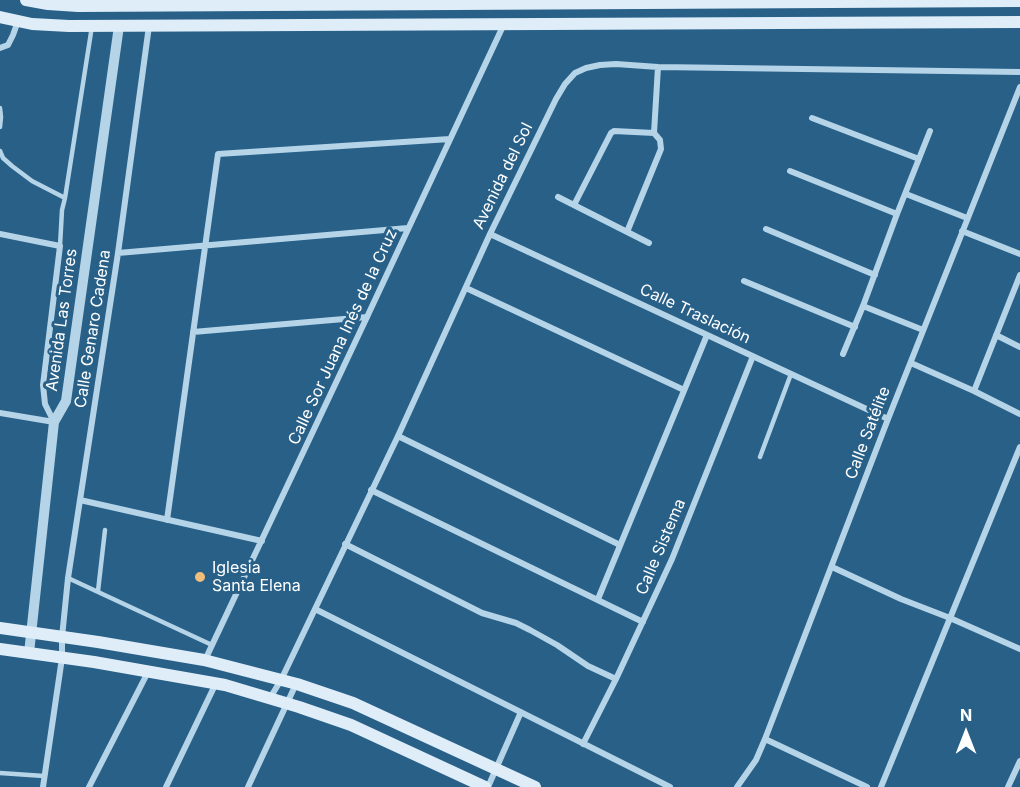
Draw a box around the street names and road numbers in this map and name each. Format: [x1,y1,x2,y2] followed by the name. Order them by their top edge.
[469,120,537,232] street label: Avenida del Sol
[284,226,402,448] street label: Calle Sor Juana Inés de la Cruz
[42,247,82,393] street label: Avenida Las Torres
[71,248,115,410] street label: Calle Genaro Cadena
[637,280,753,348] street label: Calle Traslación
[841,384,895,482] street label: Calle Satélite
[632,496,690,598] street label: Calle Sistema

